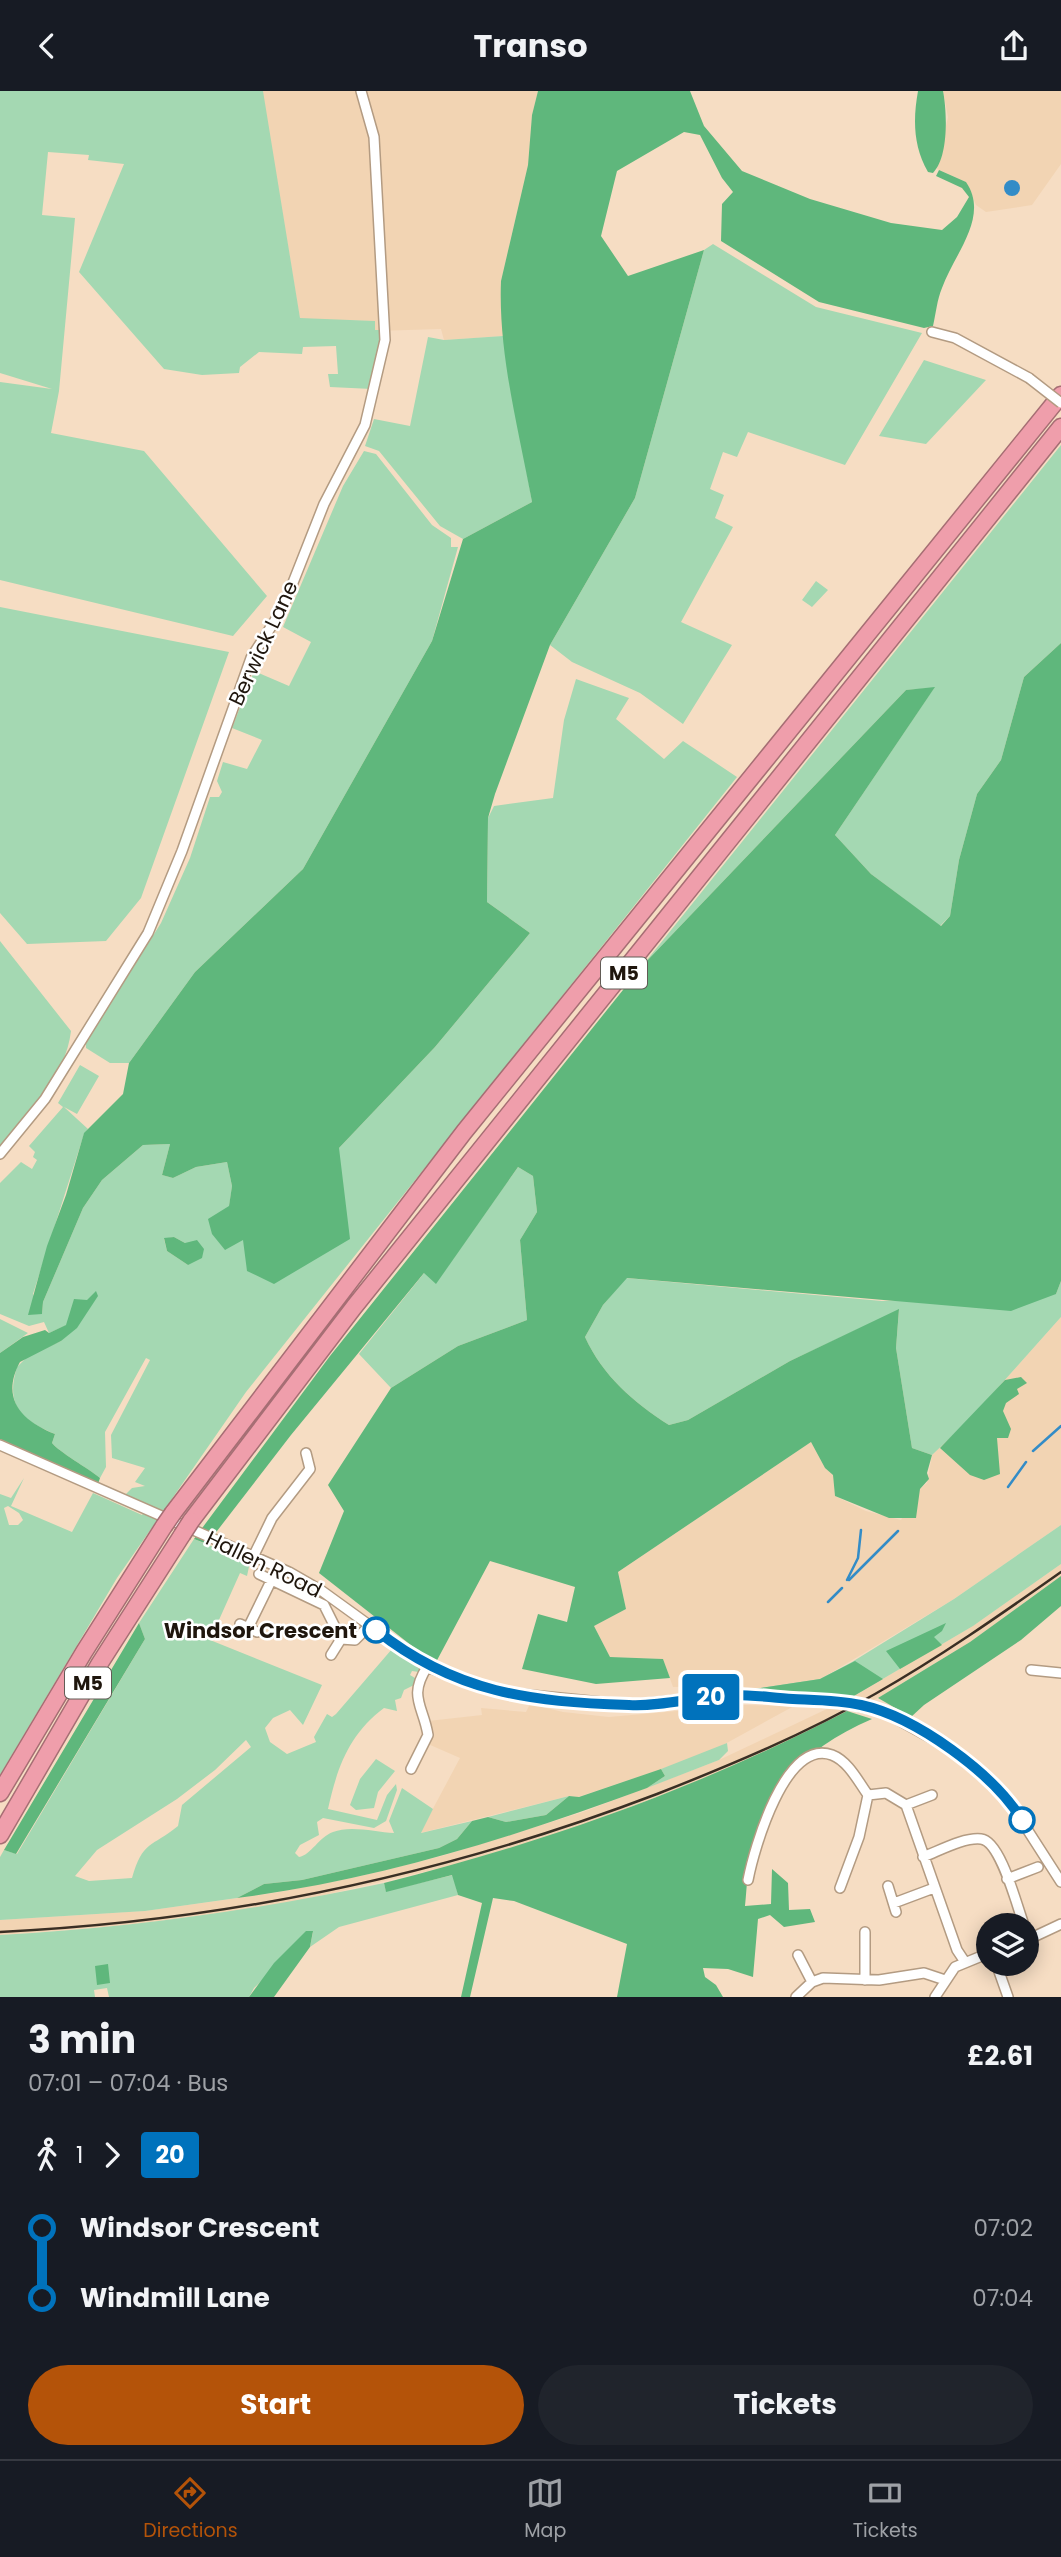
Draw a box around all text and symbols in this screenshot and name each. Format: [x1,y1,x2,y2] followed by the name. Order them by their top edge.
[473,23,588,68] text: Transo
[28,27,66,65] icon: back
[995,27,1033,65] icon: share
[221,576,305,710] street label: Berwick Lane
[601,957,647,989] road number: M5
[201,1523,327,1605] street label: Hallen Road
[164,1616,357,1645] place label: Windsor Crescent
[363,1617,389,1643] marker: Windsor Crescent
[65,1667,111,1699] road number: M5
[680,1674,742,1720] line badge: 20
[696,1680,726,1713] text: 20
[1009,1807,1035,1833] unlabelled marker
[976,1913,1039,1976] map controls
[976,1913,1039,1976] button: layers
[28,2013,136,2066] text: 3 min
[967,2038,1033,2074] text: £2.61
[28,2067,228,2099] text: 07:01 – 07:04 · Bus
[28,2136,66,2174] icon: walk
[93,2136,131,2174] icon: forward
[155,2138,185,2171] text: 20
[76,2139,83,2171] text: 1
[80,2210,319,2246] text: Windsor Crescent
[973,2212,1033,2244] text: 07:02
[80,2280,270,2316] text: Windmill Lane
[972,2282,1033,2314] text: 07:04
[28,2365,524,2445] button: Start
[538,2365,1033,2445] button: Tickets
[143,2474,238,2545] tab: Directions
[524,2474,566,2545] tab: Map
[853,2474,918,2545] tab: Tickets

